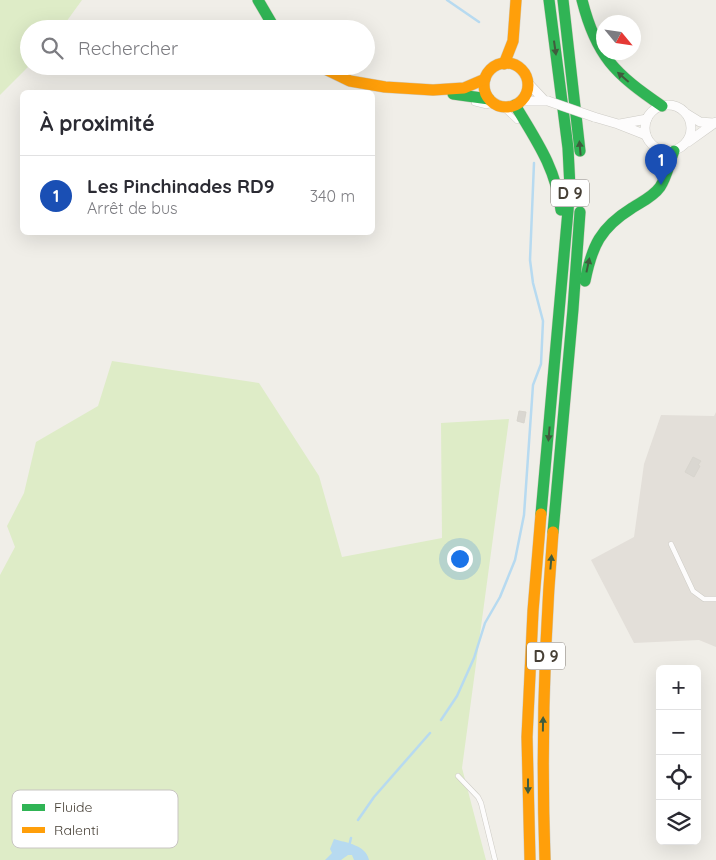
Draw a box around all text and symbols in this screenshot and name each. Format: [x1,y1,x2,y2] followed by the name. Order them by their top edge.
[596,15,641,60] north arrow
[20,20,375,75] search box
[38,34,66,62] icon: search
[78,36,178,60] text: Rechercher
[552,41,560,57] one-way arrow
[617,71,629,83] one-way arrow
[40,110,155,136] text: À proximité
[576,140,584,156] one-way arrow
[645,144,677,185] pin: 1
[87,174,274,198] text: Les Pinchinades RD9
[551,180,589,207] road number: D 9
[53,186,59,206] text: 1
[310,186,355,206] text: 340 m
[87,198,178,218] text: Arrêt de bus
[584,258,592,273] one-way arrow
[545,427,553,443] one-way arrow
[447,546,473,572] your location
[548,553,556,569] one-way arrow
[527,642,565,669] road number: D 9
[656,665,701,845] map controls
[656,665,701,710] button: +
[656,710,701,755] button: −
[539,716,547,732] one-way arrow
[656,755,701,800] button: locate
[524,778,532,794] one-way arrow
[12,790,178,848] legend
[54,798,93,816] text: Fluide
[656,800,701,845] button: layers
[54,821,99,839] text: Ralenti

